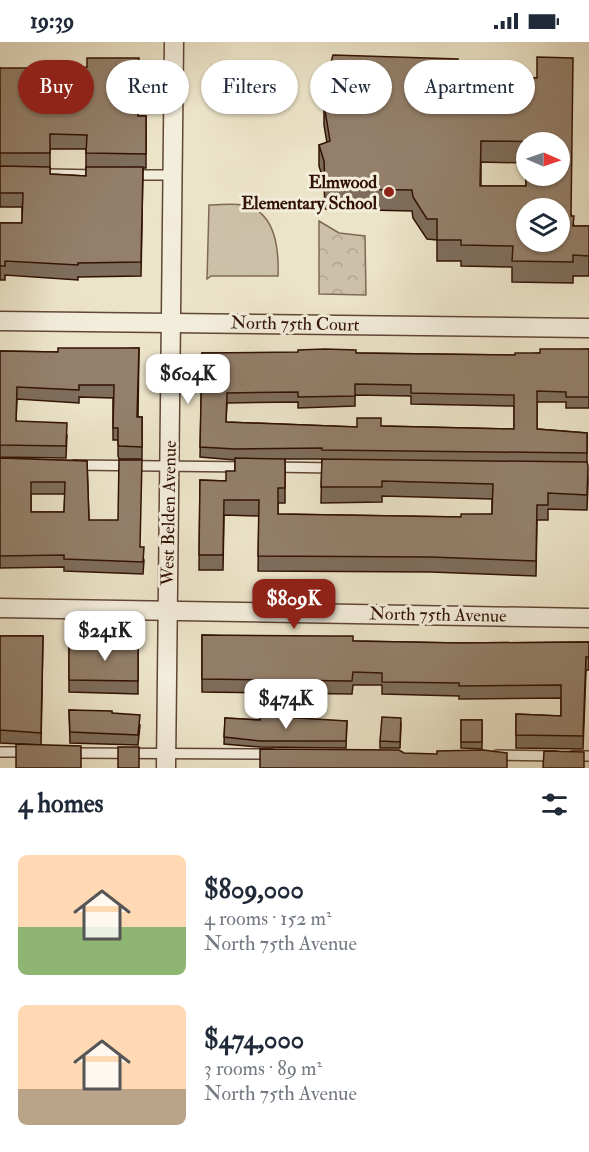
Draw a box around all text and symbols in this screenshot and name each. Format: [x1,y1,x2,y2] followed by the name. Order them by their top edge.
[30,7,74,35] text: 19:39
[18,60,94,114] chip: Buy
[106,60,189,114] chip: Rent
[201,60,298,114] chip: Filters
[310,60,392,114] chip: New
[404,60,535,114] chip: Apartment
[516,132,570,186] north arrow
[516,132,570,252] map controls
[241,171,377,215] place label: Elmwood Elementary School
[382,185,396,199] marker: Elmwood Elementary School
[516,198,570,252] button: layers
[230,311,360,337] street label: North 75th Court
[146,354,230,405] pin: $604K
[160,361,216,386] text: $604K
[156,440,182,587] street label: West Belden Avenue
[252,579,336,630] pin: $809K
[266,586,322,611] text: $809K
[369,602,507,628] street label: North 75th Avenue
[63,611,147,662] pin: $241K
[78,618,132,643] text: $241K
[244,679,328,730] pin: $474K
[258,686,314,711] text: $474K
[18,788,104,820] text: 4 homes
[538,788,571,821] icon: filters
[204,874,304,906] text: $809,000
[66,879,138,951] icon: home
[204,906,332,931] text: 4 rooms · 152 m²
[204,931,357,956] text: North 75th Avenue
[204,1024,304,1056] text: $474,000
[66,1029,138,1101] icon: home
[204,1056,322,1081] text: 3 rooms · 89 m²
[204,1081,357,1106] text: North 75th Avenue

